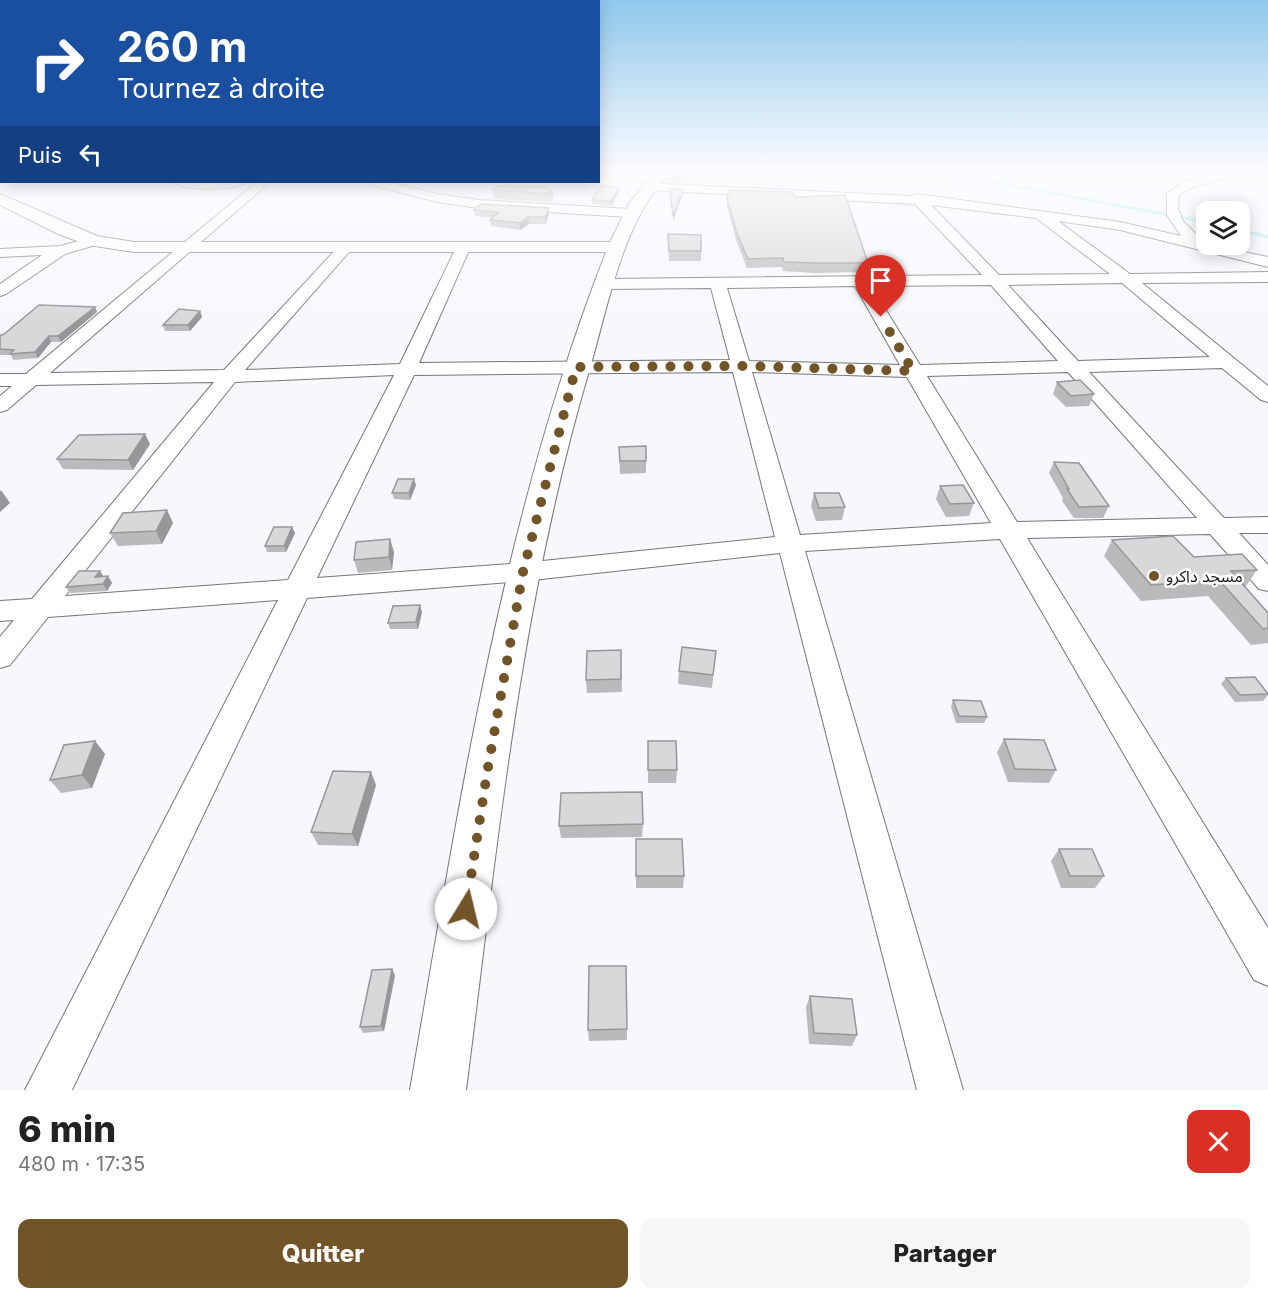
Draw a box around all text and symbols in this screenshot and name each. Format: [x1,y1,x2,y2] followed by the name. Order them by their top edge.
[117,21,247,72] text: 260 m
[18,24,96,102] icon: right
[117,72,325,105] text: Tournez à droite
[74,138,107,171] icon: left
[18,142,62,168] text: Puis
[1196,201,1250,255] map controls
[1196,201,1250,255] button: layers
[855,255,906,317] pin
[864,264,897,297] icon: arrive
[1166,566,1243,586] place label: مسجد داكرو
[1147,569,1161,583] marker: مسجد داكرو
[434,877,498,941] position arrow
[18,1107,116,1151] text: 6 min
[1187,1110,1250,1173] button: close
[18,1152,145,1176] text: 480 m · 17:35
[18,1219,628,1288] button: Quitter
[640,1219,1250,1288] button: Partager

